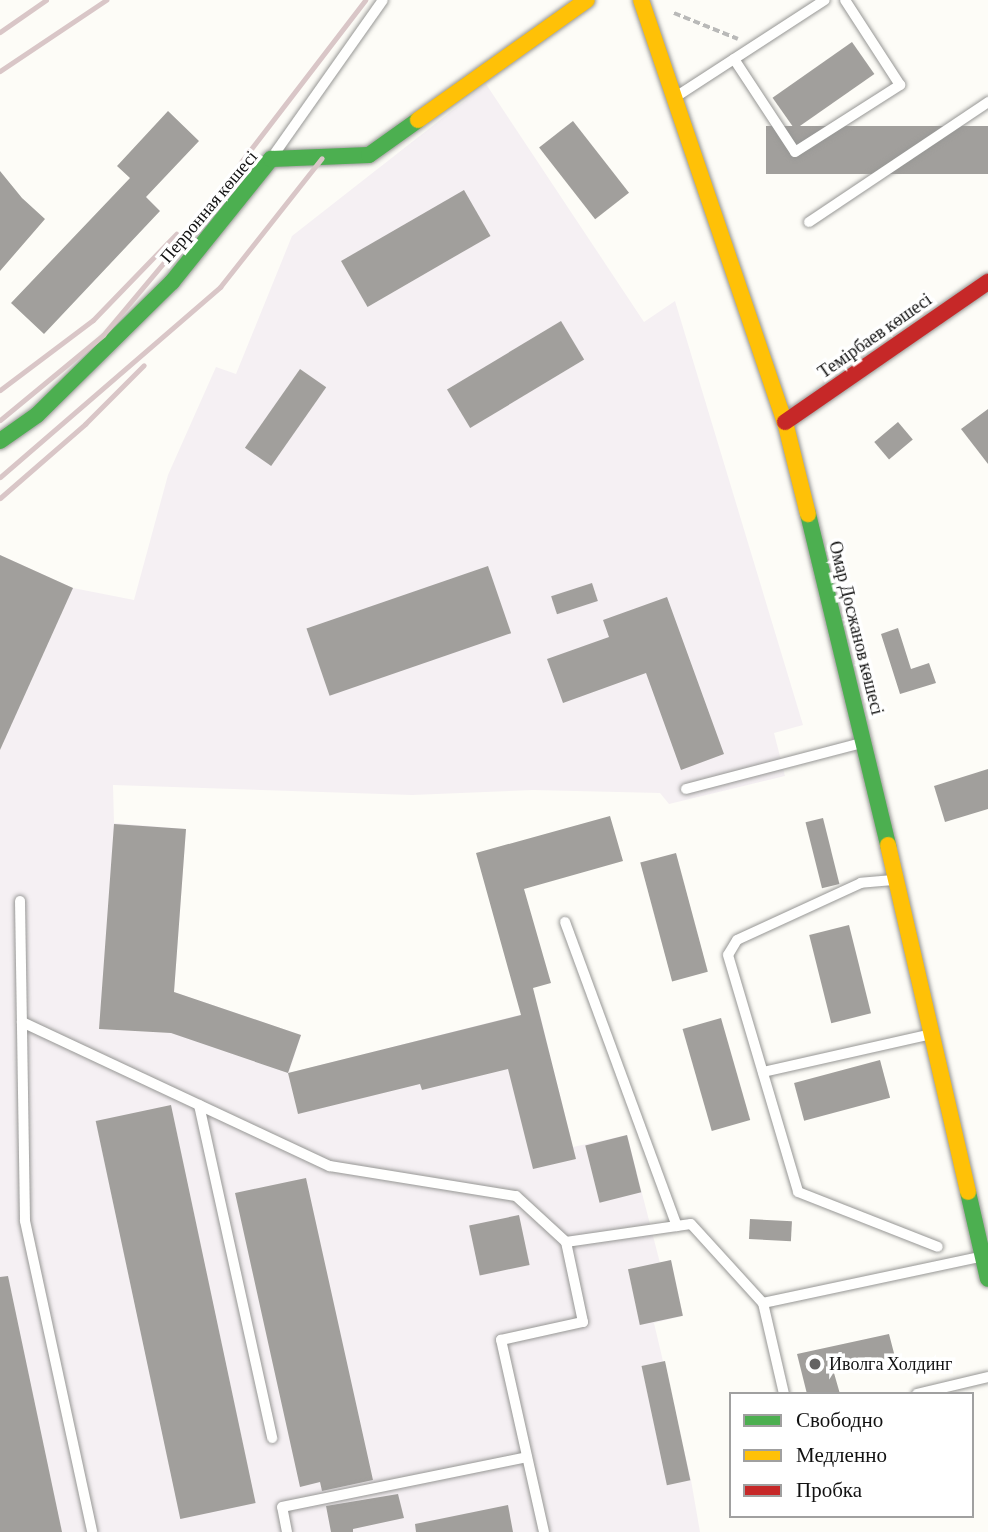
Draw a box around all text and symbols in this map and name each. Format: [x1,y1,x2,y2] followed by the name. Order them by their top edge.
[156,146,262,268] street label: Перронная көшесі
[814,289,936,383] street label: Темірбаев көшесі
[824,539,888,717] street label: Омар Досжанов көшесі
[829,1353,952,1375] place label: Иволга Холдинг
[807,1356,823,1372] marker: Иволга Холдинг
[729,1392,974,1518] legend
[796,1408,883,1432] text: Свободно
[796,1443,887,1467] text: Медленно
[796,1478,862,1502] text: Пробка

